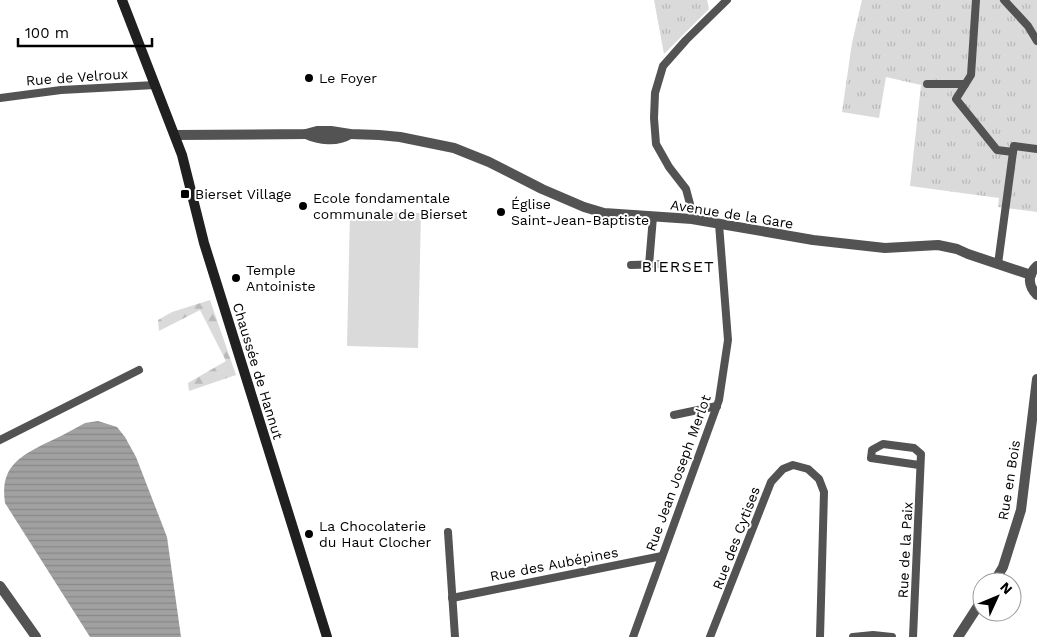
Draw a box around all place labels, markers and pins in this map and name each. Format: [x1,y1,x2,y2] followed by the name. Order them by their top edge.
[319,70,377,86] place label: Le Foyer
[303,72,315,84] marker: Le Foyer
[195,186,292,202] place label: Bierset Village
[179,188,191,200] marker: Bierset Village
[313,190,468,222] place label: Ecole fondamentale communale de Bierset
[511,196,649,228] place label: Église Saint-Jean-Baptiste
[297,200,309,212] marker: Ecole fondamentale communale de Bierset
[495,206,507,218] marker: Église Saint-Jean-Baptiste
[246,262,316,294] place label: Temple Antoiniste
[230,272,242,284] marker: Temple Antoiniste
[319,518,431,550] place label: La Chocolaterie du Haut Clocher
[303,528,315,540] marker: La Chocolaterie du Haut Clocher

